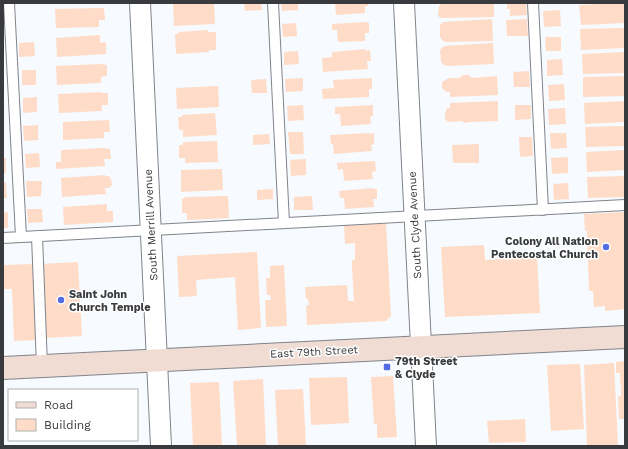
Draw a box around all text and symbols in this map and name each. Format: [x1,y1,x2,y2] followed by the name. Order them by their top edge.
[142,169,160,281] street label: South Merrill Avenue
[406,171,424,279] street label: South Clyde Avenue
[491,235,598,261] place label: Colony All Nation Pentecostal Church
[601,242,611,252] marker: Colony All Nation Pentecostal Church
[69,288,151,314] place label: Saint John Church Temple
[56,295,66,305] marker: Saint John Church Temple
[270,343,359,361] street label: East 79th Street
[395,355,458,381] place label: 79th Street & Clyde
[382,362,392,372] marker: 79th Street & Clyde
[8,389,138,441] legend
[44,398,73,412] text: Road
[44,418,91,432] text: Building

